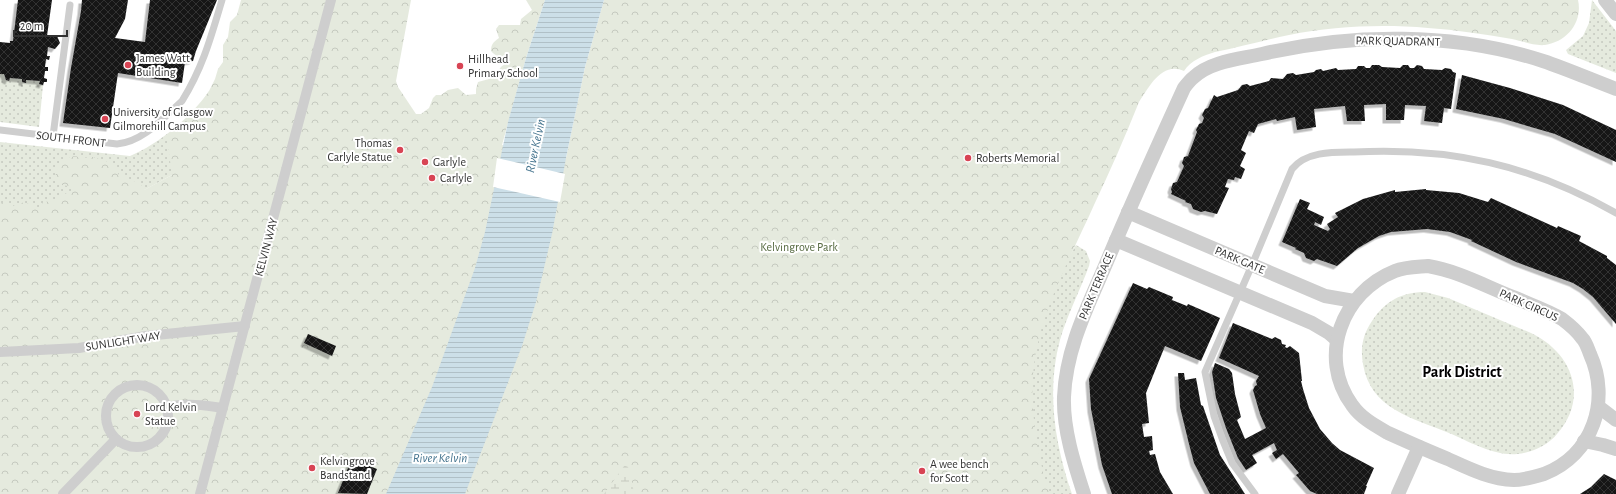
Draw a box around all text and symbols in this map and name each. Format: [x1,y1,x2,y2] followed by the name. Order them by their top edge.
[14,12,67,38] scale bar
[20,20,43,32] text: 20 m
[1355,34,1441,49] street label: PARK QUADRANT
[136,52,190,78] place label: James Watt Building
[468,53,538,80] place label: Hillhead Primary School
[123,60,133,70] marker: James Watt Building
[455,61,465,71] marker: Hillhead Primary School
[113,106,213,132] place label: University of Glasgow Gilmorehill Campus
[100,114,110,124] marker: University of Glasgow Gilmorehill Campus
[524,118,548,174] water label: River Kelvin
[35,129,107,149] street label: SOUTH FRONT
[327,137,392,164] place label: Thomas Carlyle Statue
[395,145,405,155] marker: Thomas Carlyle Statue
[976,152,1059,164] place label: Roberts Memorial
[963,153,973,163] marker: Roberts Memorial
[433,156,466,169] place label: Garlyle
[420,157,430,167] marker: Garlyle
[440,172,472,185] place label: Carlyle
[427,173,437,183] marker: Carlyle
[252,216,280,278] street label: KELVIN WAY
[760,241,838,253] park label: Kelvingrove Park
[1213,244,1267,276] street label: PARK GATE
[1076,251,1116,321] street label: PARK TERRACE
[1498,287,1561,323] street label: PARK CIRCUS
[85,329,162,353] street label: SUNLIGHT WAY
[1422,364,1502,380] district label: Park District
[145,401,197,427] place label: Lord Kelvin Statue
[132,409,142,419] marker: Lord Kelvin Statue
[413,452,467,465] water label: River Kelvin
[320,455,375,481] place label: Kelvingrove Bandstand
[930,458,989,484] place label: A wee bench for Scott
[307,463,317,473] marker: Kelvingrove Bandstand
[917,466,927,476] marker: A wee bench for Scott

